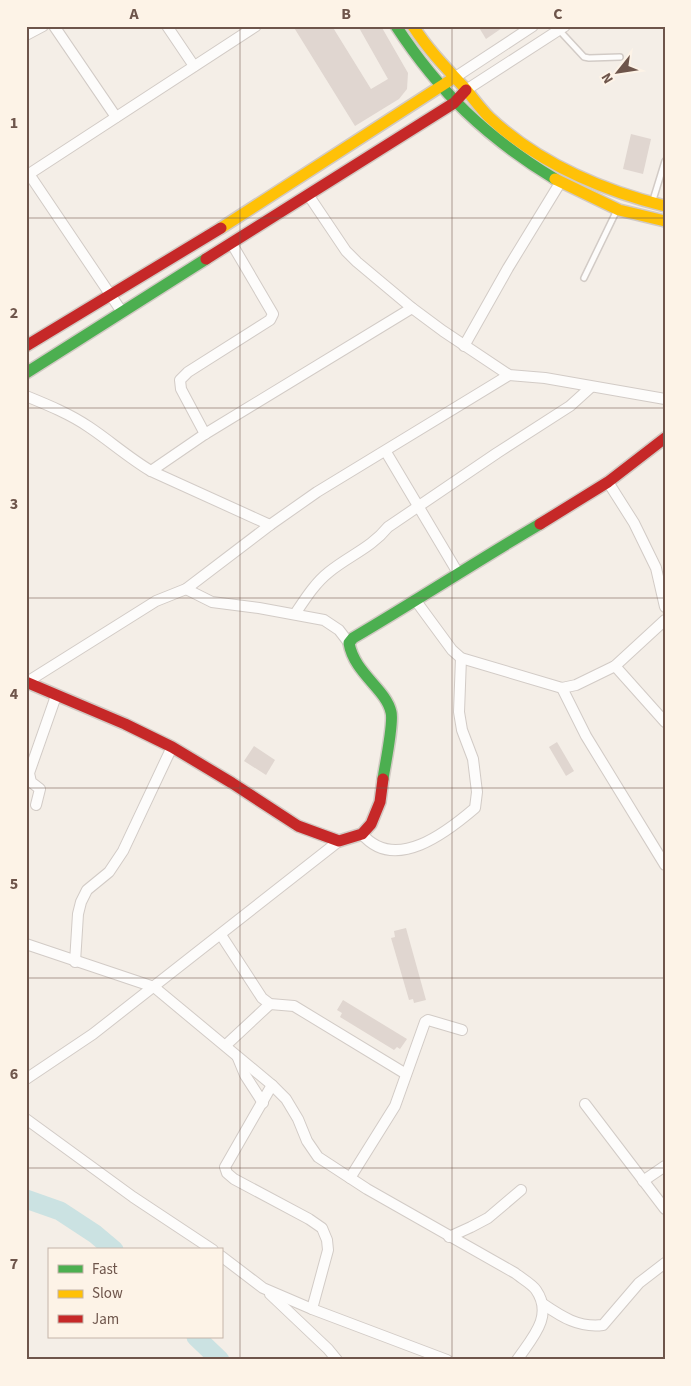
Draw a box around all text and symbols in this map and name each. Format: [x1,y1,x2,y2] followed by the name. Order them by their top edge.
[128,3,139,25] text: A
[341,3,351,25] text: B
[553,3,563,25] text: C
[594,48,644,98] north arrow
[597,69,619,87] text: N
[10,112,18,134] text: 1
[10,302,18,324] text: 2
[10,493,18,515] text: 3
[10,683,19,705] text: 4
[10,873,18,895] text: 5
[10,1063,18,1085] text: 6
[48,1248,222,1338] legend
[10,1253,18,1275] text: 7
[92,1259,118,1280] text: Fast
[92,1283,123,1304] text: Slow
[92,1309,119,1330] text: Jam

